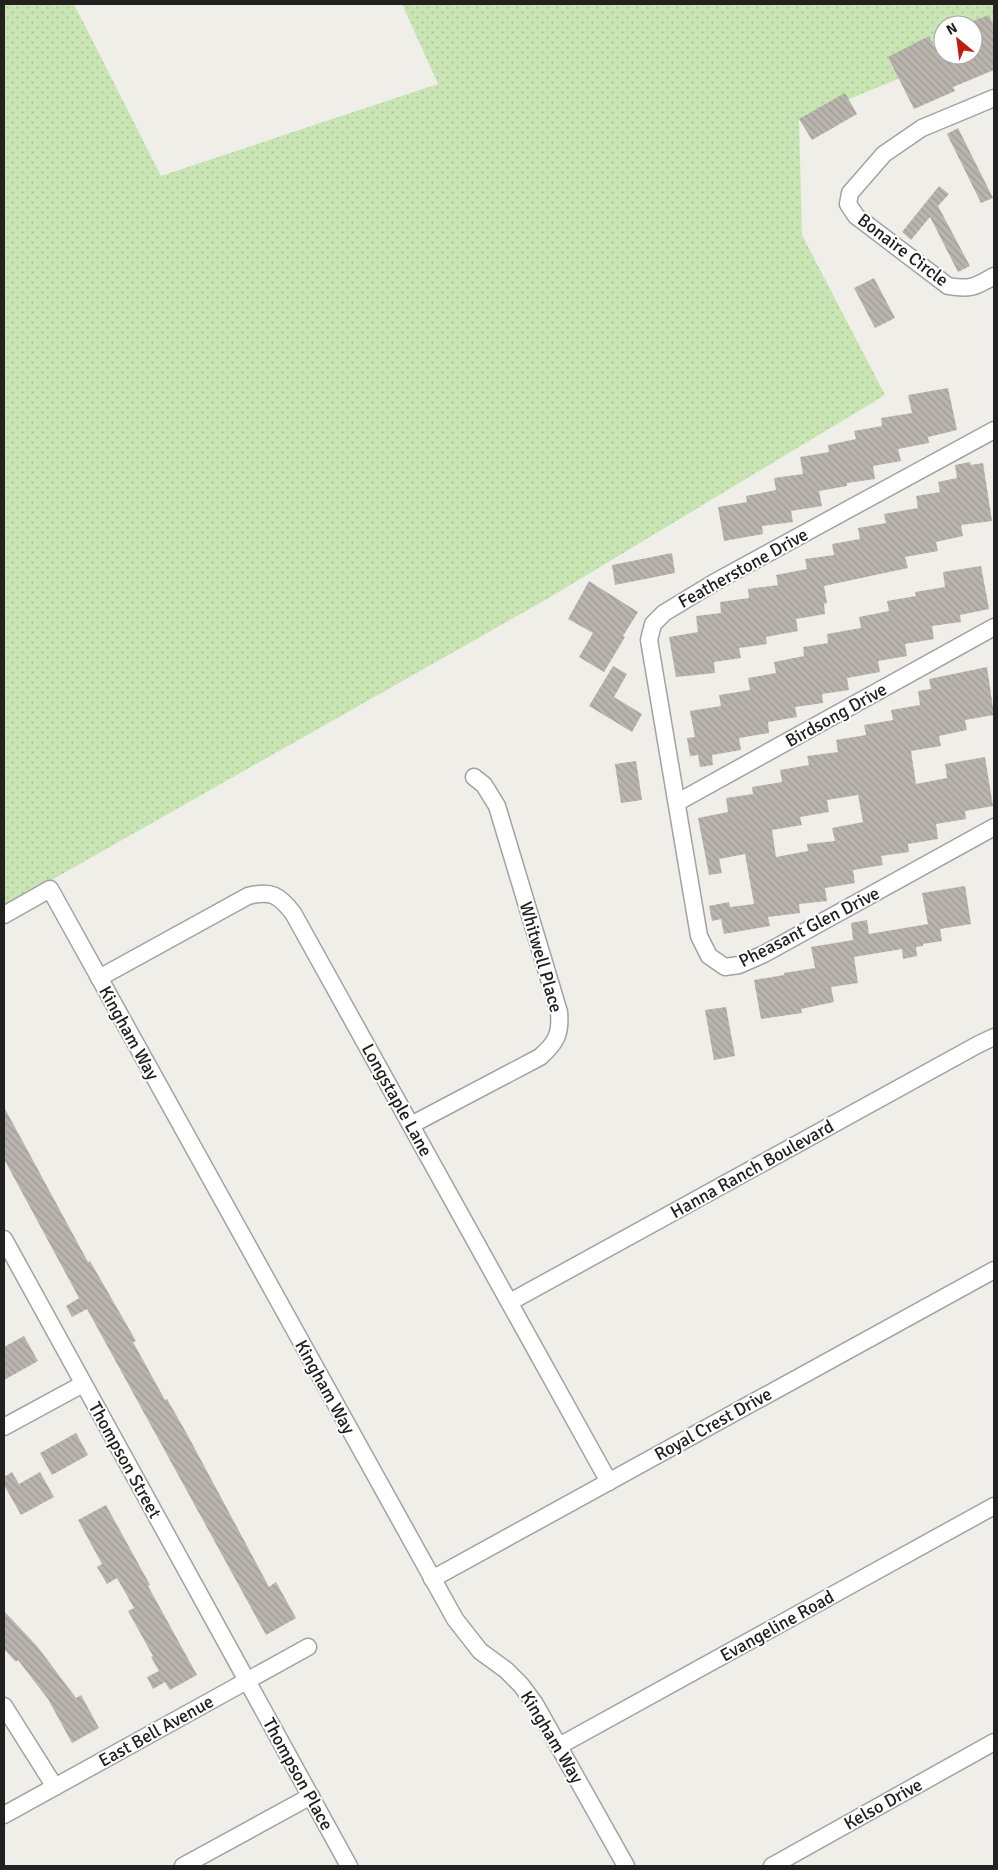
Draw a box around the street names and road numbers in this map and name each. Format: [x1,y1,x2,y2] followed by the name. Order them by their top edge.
[853,209,953,291] street label: Bonaire Circle
[674,523,812,613] street label: Featherstone Drive
[781,678,891,752] street label: Birdsong Drive
[735,882,883,972] street label: Pheasant Glen Drive
[515,899,567,1015] street label: Whitwell Place
[94,982,164,1084] street label: Kingham Way
[357,1040,437,1160] street label: Longstaple Lane
[667,1115,837,1223] street label: Hanna Ranch Boulevard
[290,1336,360,1438] street label: Kingham Way
[650,1383,776,1465] street label: Royal Crest Drive
[84,1398,166,1522] street label: Thompson Street
[716,1586,838,1666] street label: Evangeline Road
[516,1687,589,1788] street label: Kingham Way
[95,1690,217,1772] street label: East Bell Avenue
[258,1714,338,1834] street label: Thompson Place
[840,1773,926,1835] street label: Kelso Drive

